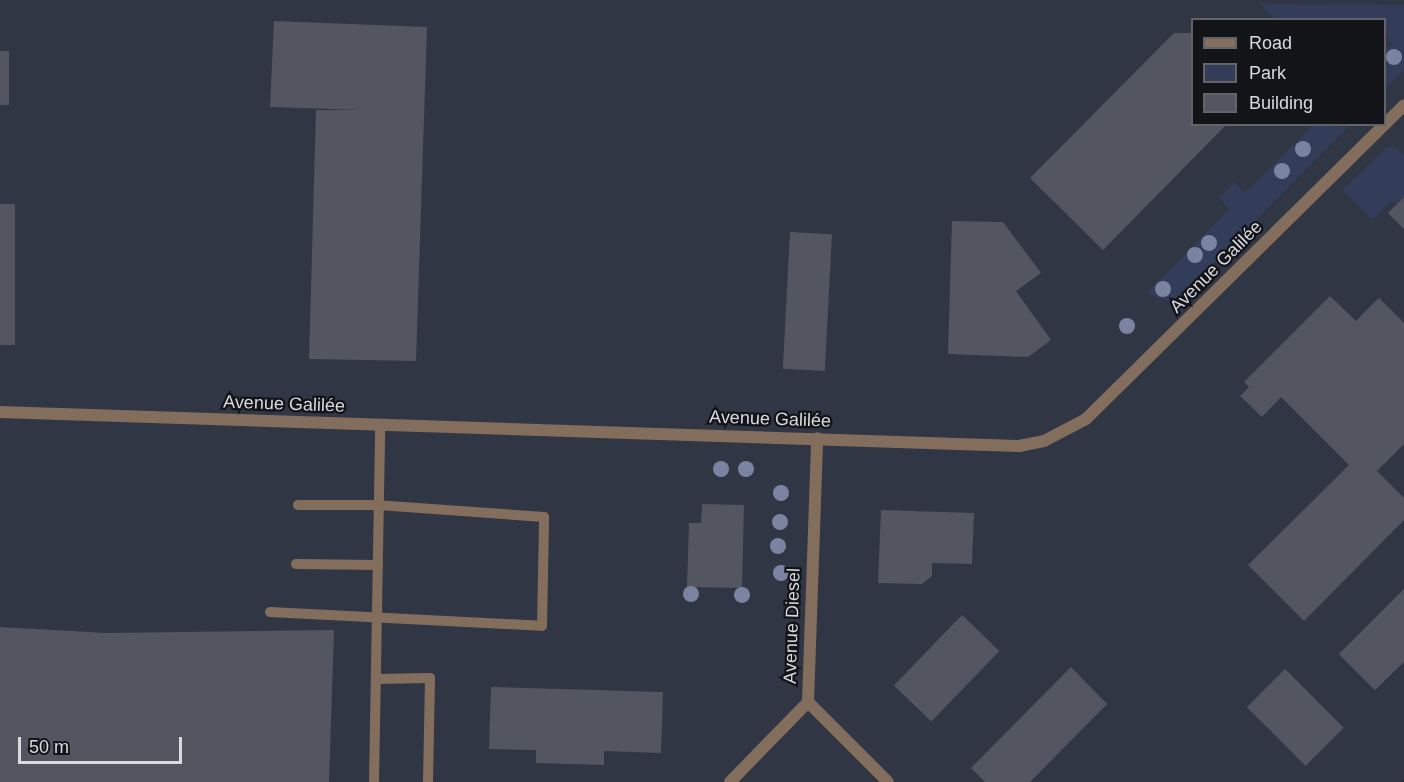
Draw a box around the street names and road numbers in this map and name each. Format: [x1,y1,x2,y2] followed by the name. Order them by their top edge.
[1165,216,1267,318] street label: Avenue Galilée
[223,391,345,417] street label: Avenue Galilée
[709,406,831,432] street label: Avenue Galilée
[779,568,805,684] street label: Avenue Diesel

